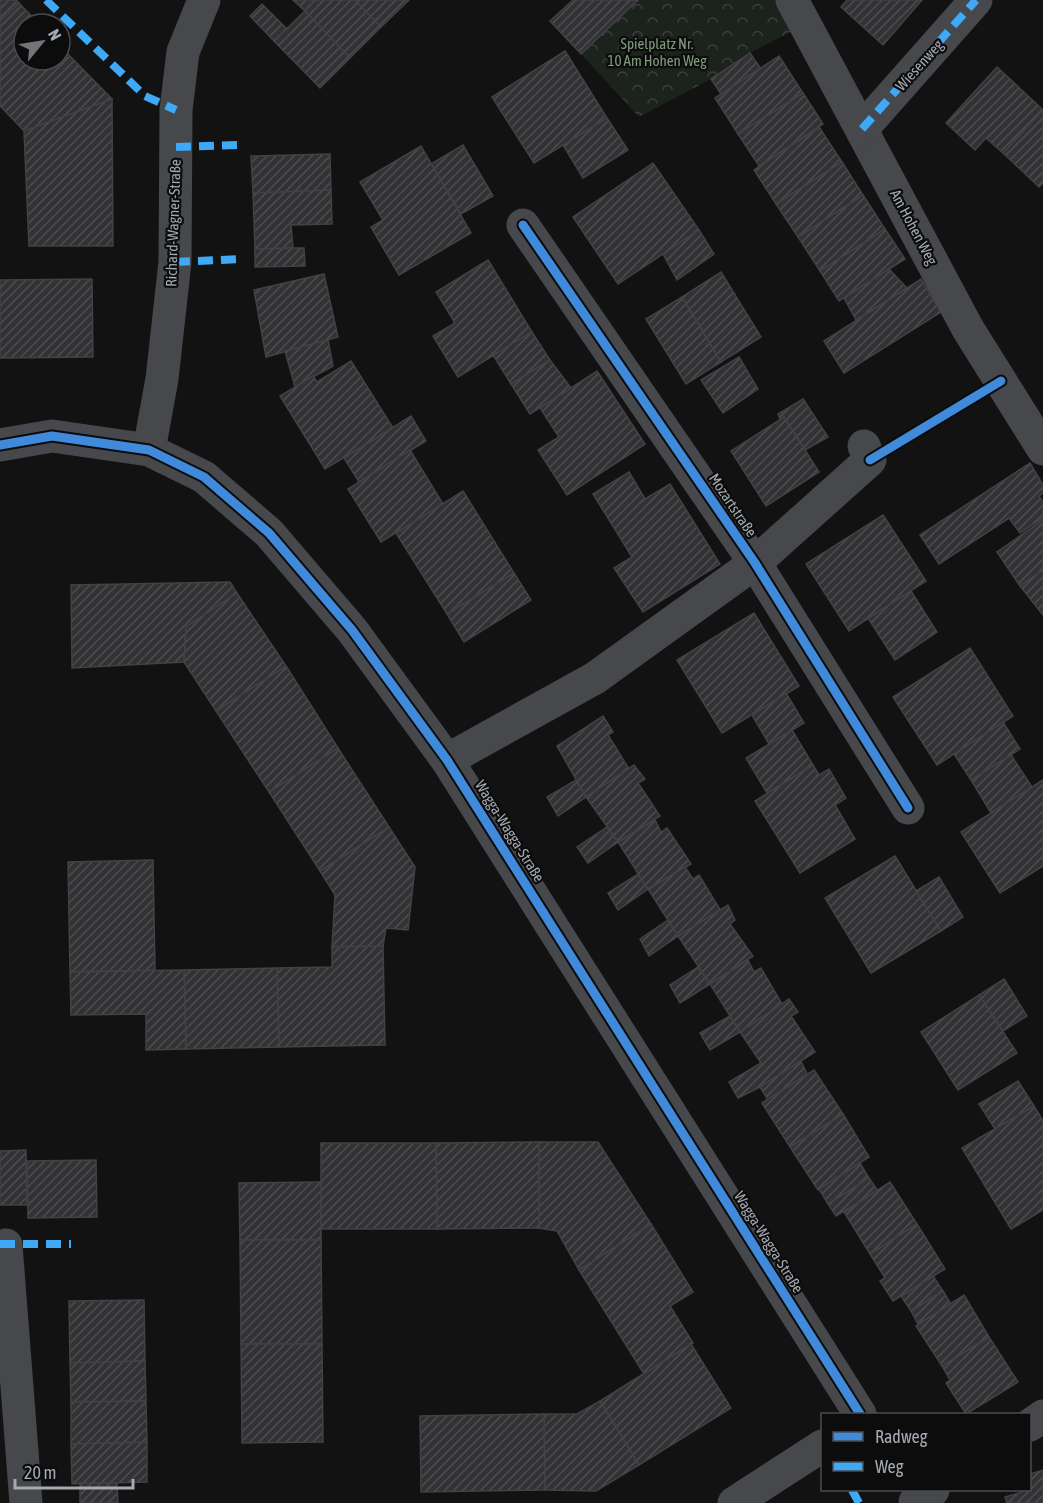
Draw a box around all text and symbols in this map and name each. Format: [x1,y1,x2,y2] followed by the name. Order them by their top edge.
[12,12,72,72] north arrow
[45,26,65,43] text: N
[607,35,707,69] park label: Spielplatz Nr. 10 Am Hohen Weg
[892,36,947,94] street label: Wiesenweg
[162,159,184,287] street label: Richard-Wagner-Straße
[887,186,941,268] street label: Am Hohen Weg
[706,470,760,540] street label: Mozartstraße
[472,777,548,885] street label: Wagga-Wagga-Straße
[731,1188,807,1296] street label: Wagga-Wagga-Straße
[821,1413,1031,1491] legend
[875,1426,928,1447] text: Radweg
[15,1452,134,1490] scale bar
[875,1456,904,1477] text: Weg
[24,1462,56,1483] text: 20 m

